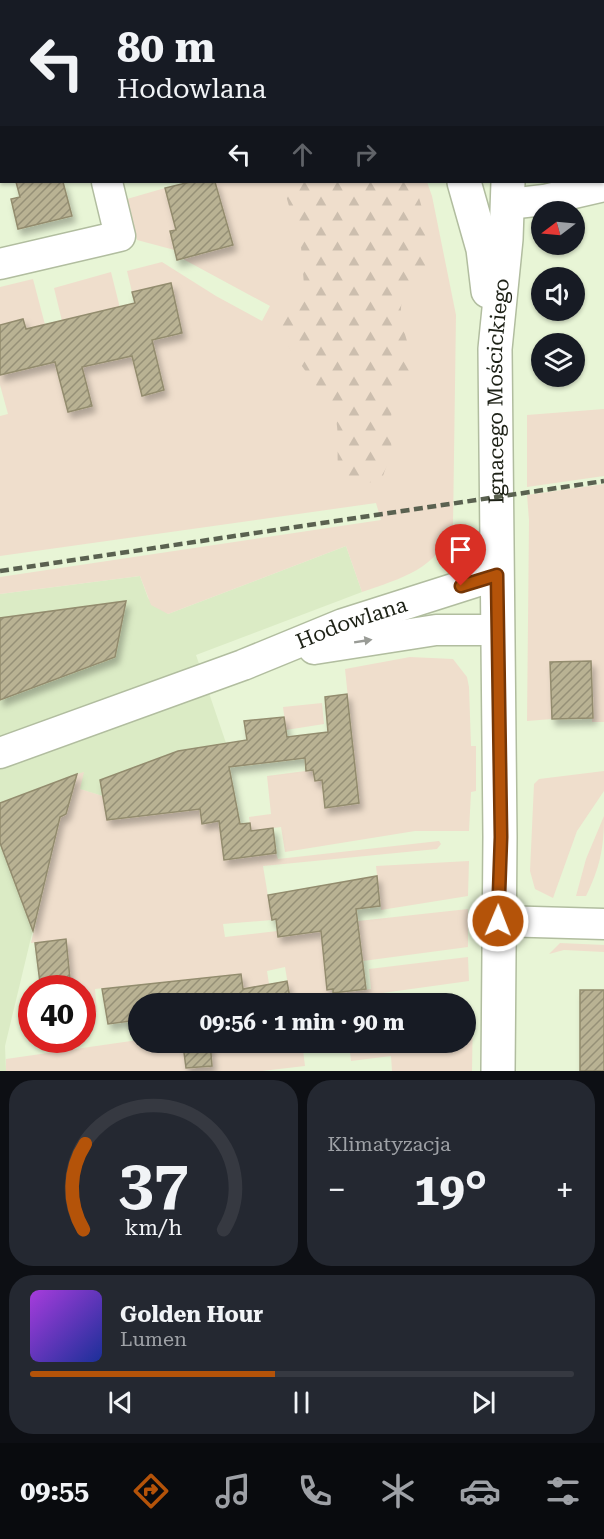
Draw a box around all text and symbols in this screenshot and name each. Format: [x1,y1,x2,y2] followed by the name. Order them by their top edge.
[117,23,215,72] text: 80 m
[18,24,96,102] icon: left
[117,73,267,105] text: Hodowlana
[223,138,256,171] icon: left
[286,138,319,171] icon: ahead
[349,138,382,171] icon: right
[531,201,585,255] north arrow
[531,201,585,387] map controls
[531,267,585,321] button: sound
[483,277,514,504] street label: Ignacego Mościckiego
[531,333,585,387] button: layers
[435,524,486,586] pin
[444,533,477,566] icon: arrive
[292,592,411,654] street label: Hodowlana
[353,637,372,646] one-way arrow
[466,889,530,953] position arrow
[18,975,96,1053] speed limit sign: 40
[200,1010,404,1035] text: 09:56 · 1 min · 90 m
[328,1132,451,1156] text: Klimatyzacja
[118,1146,188,1219] text: 37
[414,1163,487,1216] text: 19°
[328,1170,346,1209] text: −
[556,1170,574,1209] text: +
[125,1215,182,1240] text: km/h
[120,1302,263,1327] text: Golden Hour
[120,1327,187,1351] text: Lumen
[104,1386,137,1419] icon: previous
[285,1386,318,1419] icon: pause
[467,1386,500,1419] icon: next
[130,1470,172,1512] icon: directions
[212,1470,254,1512] icon: music
[294,1470,336,1512] icon: phone
[377,1470,419,1512] icon: climate
[459,1470,501,1512] icon: car
[542,1470,584,1512] icon: filters
[20,1475,89,1507] text: 09:55

